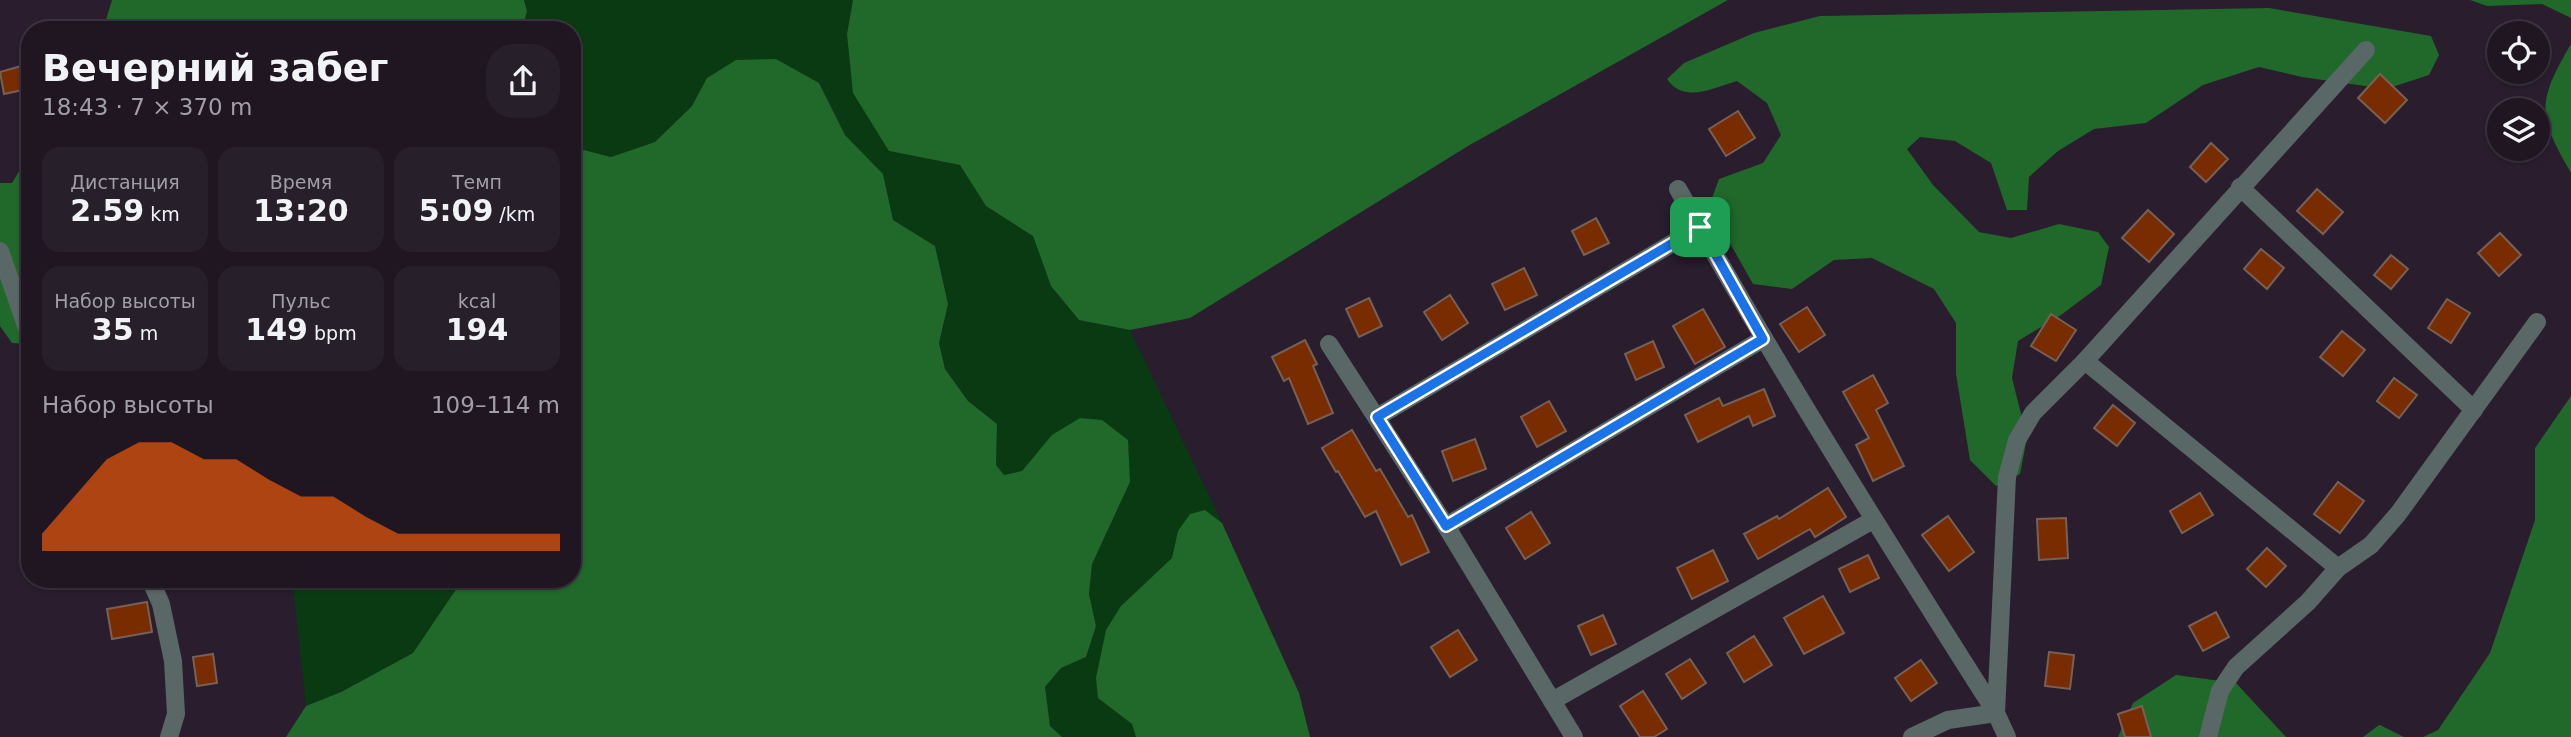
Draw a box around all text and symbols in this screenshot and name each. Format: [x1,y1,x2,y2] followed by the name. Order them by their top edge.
[2487,21,2550,161] map controls
[2487,21,2550,84] button: locate
[486,44,560,118] button: share
[42,46,388,90] text: Вечерний забег
[42,94,252,120] text: 18:43 · 7 × 370 m
[2487,98,2550,161] button: layers
[70,171,180,193] text: Дистанция
[270,171,332,193] text: Время
[452,171,502,193] text: Темп
[70,193,144,228] text: 2.59
[253,193,349,228] text: 13:20
[419,193,493,228] text: 5:09
[1670,197,1730,257] pin
[144,203,180,225] text: km
[493,203,535,225] text: /km
[1681,208,1719,246] icon: arrive
[54,290,196,312] text: Набор высоты
[271,290,331,312] text: Пульс
[458,290,496,312] text: kcal
[92,312,134,347] text: 35
[245,312,308,347] text: 149
[446,312,508,347] text: 194
[134,322,158,344] text: m
[308,322,357,344] text: bpm
[42,392,214,418] text: Набор высоты
[431,392,560,418] text: 109–114 m

